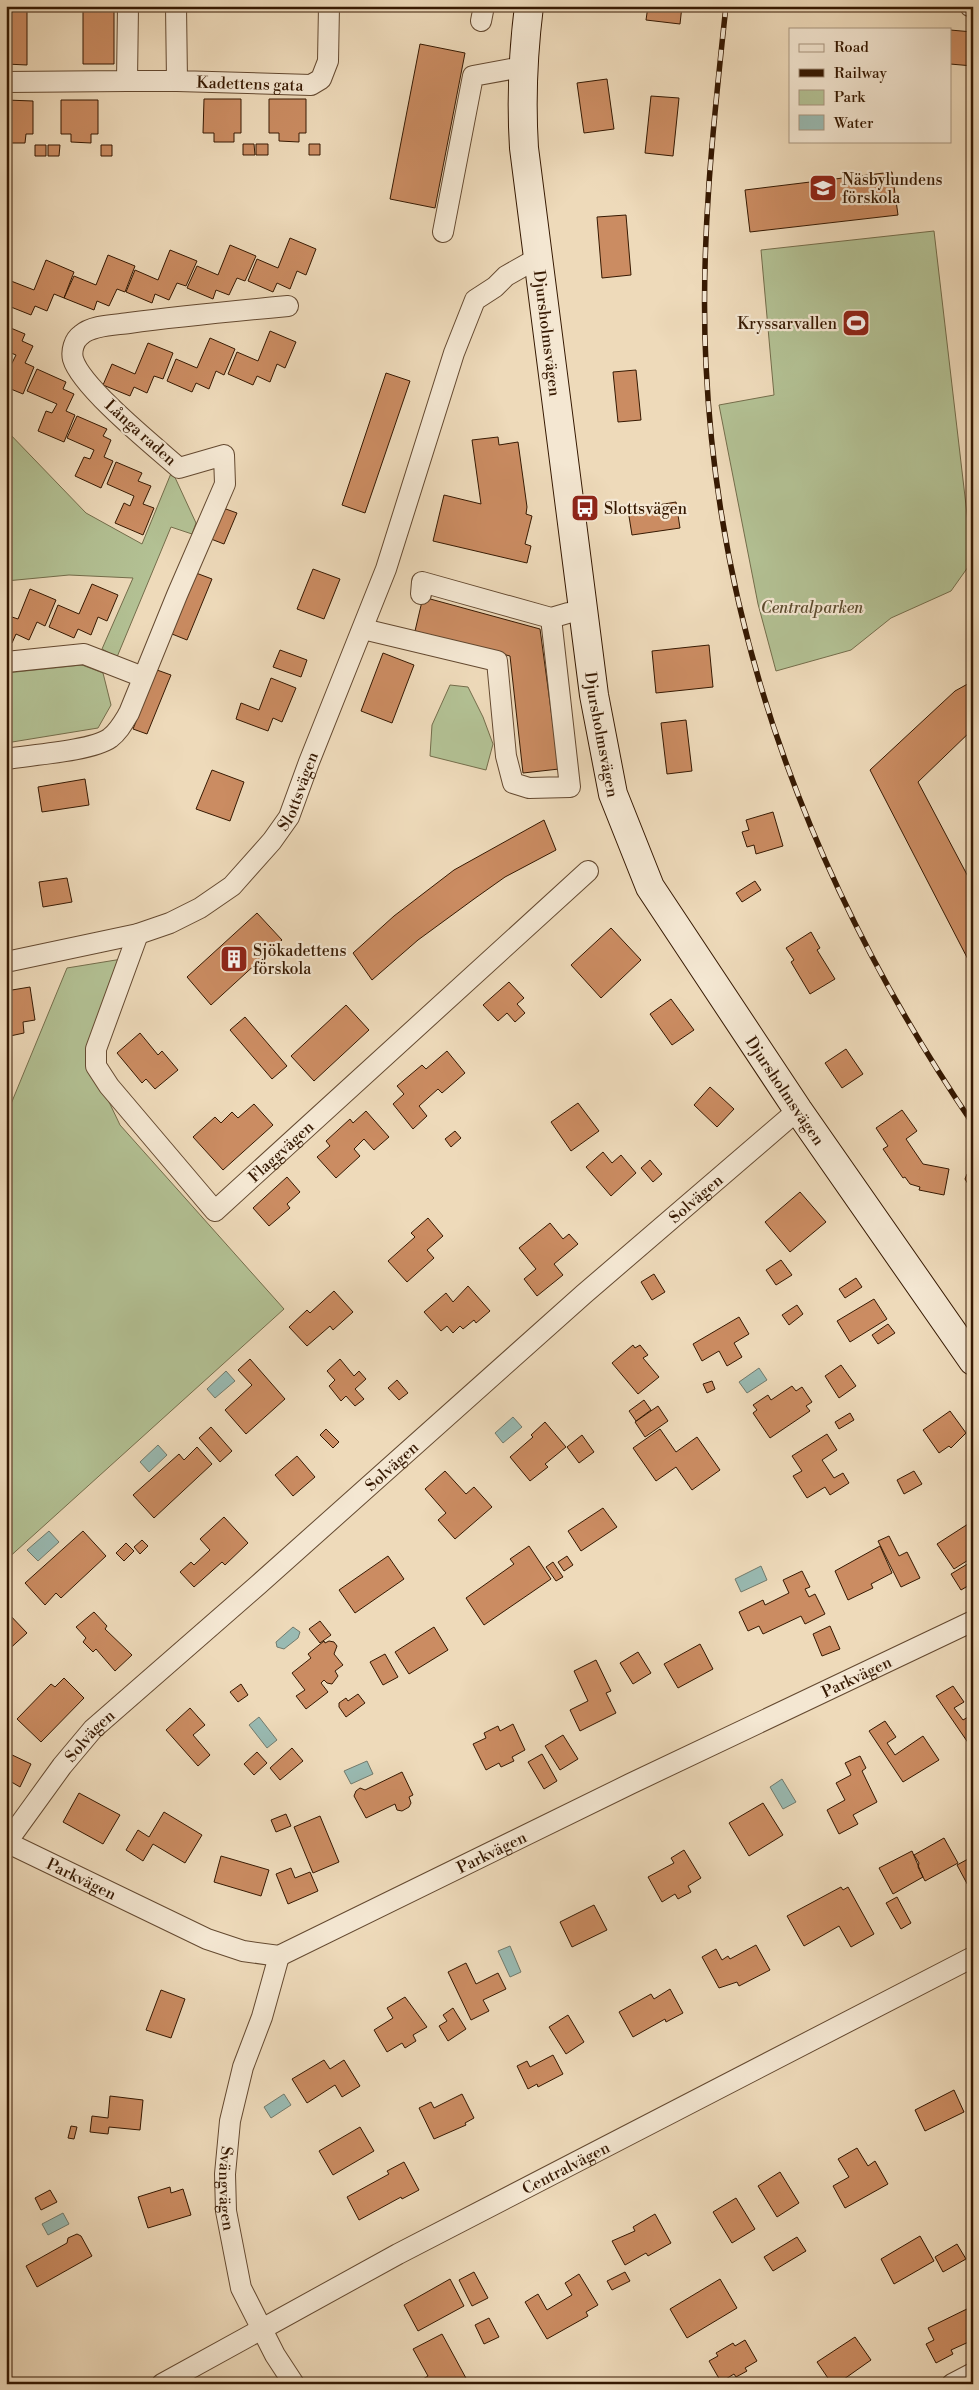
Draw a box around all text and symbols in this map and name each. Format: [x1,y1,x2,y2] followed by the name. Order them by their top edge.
[789,28,952,142] legend
[834,38,869,57] text: Road
[834,64,888,83] text: Railway
[196,73,305,96] street label: Kadettens gata
[834,88,866,107] text: Park
[833,114,874,133] text: Water
[842,170,943,208] place label: Näsbylundens förskola
[808,173,838,203] school or university icon: Näsbylundens förskola
[529,269,565,398] street label: Djursholmsvägen
[841,308,871,338] sports icon: Kryssarvallen
[737,314,837,334] place label: Kryssarvallen
[100,395,181,470] street label: Långa raden
[570,493,600,523] bus stop icon: Slottsvägen
[604,499,688,519] place label: Slottsvägen
[761,598,864,618] park label: Centralparken
[580,671,622,800] street label: Djursholmsvägen
[273,749,323,835] street label: Slottsvägen
[253,941,346,979] place label: Sjökadettens förskola
[219,944,249,974] building icon: Sjökadettens förskola
[741,1033,829,1150] street label: Djursholmsvägen
[244,1117,319,1187] street label: Flaggvägen
[665,1170,728,1228] street label: Solvägen
[361,1437,423,1496] street label: Solvägen
[819,1652,895,1702] street label: Parkvägen
[61,1705,120,1766] street label: Solvägen
[454,1827,530,1878] street label: Parkvägen
[43,1854,120,1905] street label: Parkvägen
[519,2137,614,2199] street label: Centralvägen
[214,2145,239,2233] street label: Svängvägen

